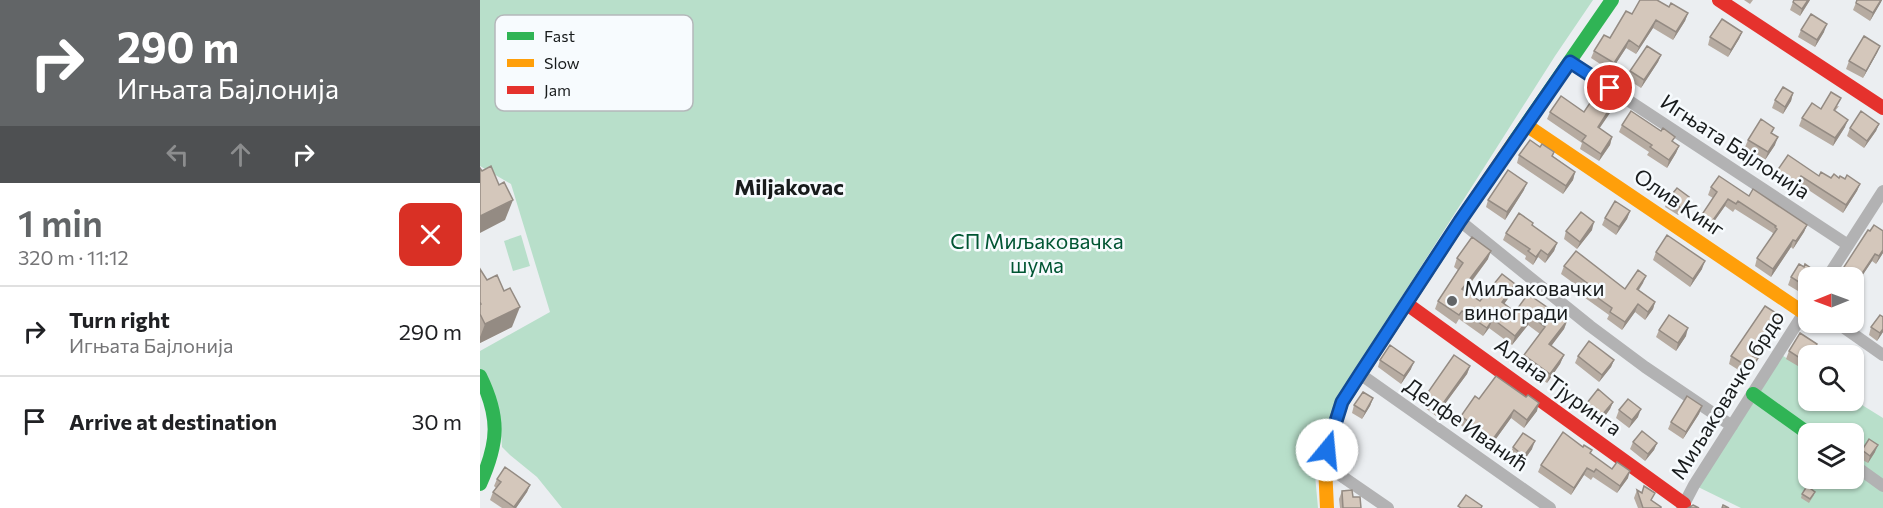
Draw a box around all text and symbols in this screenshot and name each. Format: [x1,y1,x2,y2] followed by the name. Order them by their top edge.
[495,15,693,111] legend
[117,20,239,72] text: 290 m
[18,24,96,102] icon: right
[544,26,575,45] text: Fast
[544,53,580,72] text: Slow
[1584,62,1635,113] pin
[1593,71,1626,104] icon: arrive
[117,72,339,105] text: Игњата Бајлонија
[544,80,571,99] text: Jam
[1657,88,1815,203] street label: Игњата Бајлонија
[161,138,194,171] icon: left
[224,138,257,171] icon: ahead
[287,138,320,171] icon: right
[1630,162,1730,241] street label: Олив Кинг
[734,173,844,200] district label: Miljakovac
[18,200,103,244] text: 1 min
[399,203,462,266] button: close
[950,228,1124,277] park label: СП Миљаковачка шума
[18,245,129,269] text: 320 m · 11:12
[1798,267,1864,333] north arrow
[1798,267,1864,489] map controls
[1464,275,1605,324] place label: Миљаковачки виногради
[1445,294,1459,308] marker: Миљаковачки виногради
[1665,305,1789,483] street label: Миљаковачко брдо
[69,306,170,333] text: Turn right
[18,315,51,348] icon: right
[399,318,462,345] text: 290 m
[1491,331,1627,440] street label: Алана Тјуринга
[69,333,233,357] text: Игњата Бајлонија
[1798,345,1864,411] button: search
[1400,372,1533,476] street label: Делфе Иванић
[18,405,51,438] icon: arrive
[69,408,277,435] text: Arrive at destination
[412,408,462,435] text: 30 m
[1295,418,1359,482] position arrow
[1798,423,1864,489] button: layers

